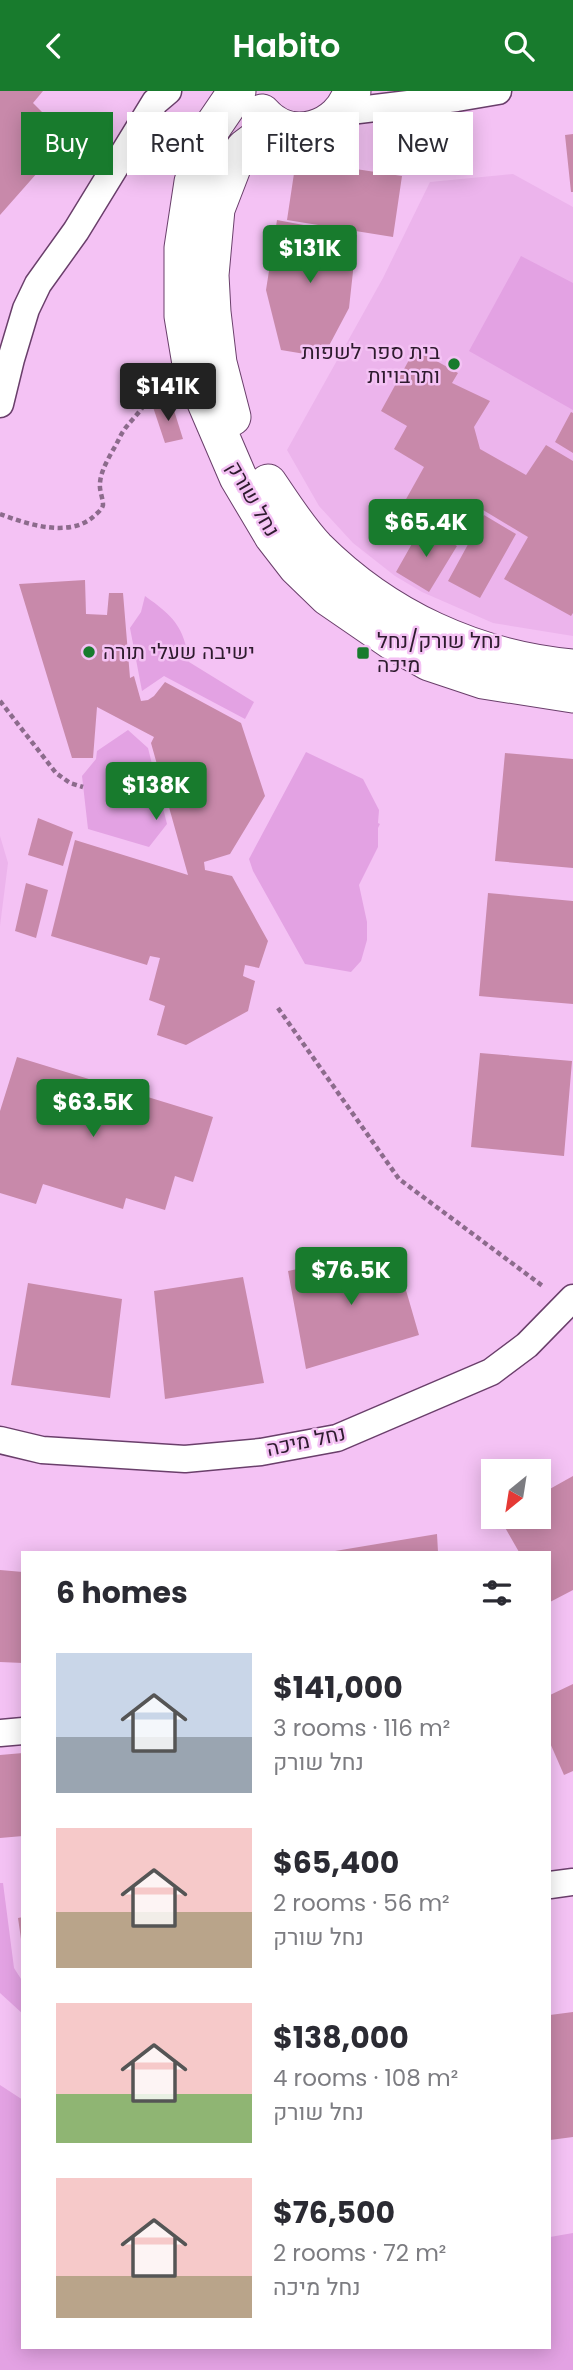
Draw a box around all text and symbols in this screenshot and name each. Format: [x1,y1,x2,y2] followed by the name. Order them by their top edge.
[232,23,341,68] text: Habito
[35,27,73,65] icon: back
[500,27,538,65] icon: search
[21,112,113,175] chip: Buy
[127,112,228,175] chip: Rent
[242,112,359,175] chip: Filters
[373,112,473,175] chip: New
[261,225,359,285] pin: $131K
[279,232,341,264] text: $131K
[301,337,440,390] place label: בית ספר לשפות ותרבויות
[446,356,462,372] marker: בית ספר לשפות ותרבויות
[119,363,217,423] pin: $141K
[136,370,200,402] text: $141K
[220,456,287,542] street label: נחל שורק
[369,499,483,559] pin: $65.4K
[385,506,467,538] text: $65.4K
[377,626,501,679] place label: נחל שורק/נחל מיכה
[103,637,255,666] place label: ישיבה שעלי תורה
[81,644,97,660] marker: ישיבה שעלי תורה
[355,645,371,661] marker: נחל שורק/נחל מיכה
[107,763,205,822] pin: $138K
[122,769,190,801] text: $138K
[36,1079,150,1139] pin: $63.5K
[52,1086,134,1118] text: $63.5K
[294,1247,408,1307] pin: $76.5K
[311,1254,391,1286] text: $76.5K
[264,1418,348,1463] street label: נחל מיכה
[481,1459,551,1529] north arrow
[481,1459,551,1529] map controls
[56,1571,188,1614] text: 6 homes
[478,1574,516,1612] icon: filters
[273,1666,403,1709] text: $141,000
[112,1681,196,1765] icon: home
[273,1712,450,1744] text: 3 rooms · 116 m²
[273,1746,364,1778] text: נחל שורק
[273,1841,399,1884] text: $65,400
[112,1856,196,1940] icon: home
[273,1887,450,1919] text: 2 rooms · 56 m²
[273,1921,364,1953] text: נחל שורק
[273,2016,409,2059] text: $138,000
[112,2031,196,2115] icon: home
[273,2062,458,2094] text: 4 rooms · 108 m²
[273,2096,364,2128] text: נחל שורק
[273,2191,395,2234] text: $76,500
[112,2206,196,2290] icon: home
[273,2237,446,2269] text: 2 rooms · 72 m²
[273,2271,361,2303] text: נחל מיכה

